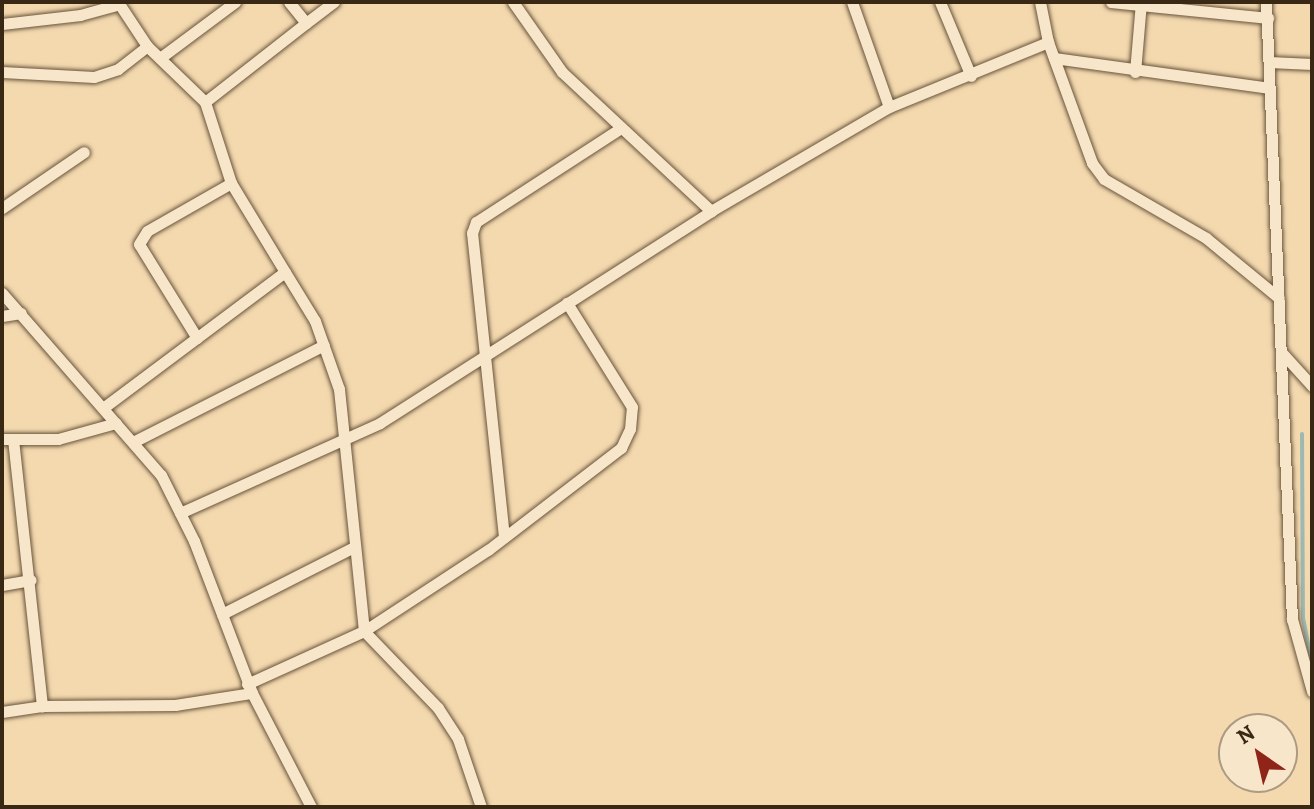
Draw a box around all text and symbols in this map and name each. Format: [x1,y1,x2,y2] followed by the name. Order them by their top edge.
[1218,713,1298,793] north arrow
[1231,718,1261,752] text: N

